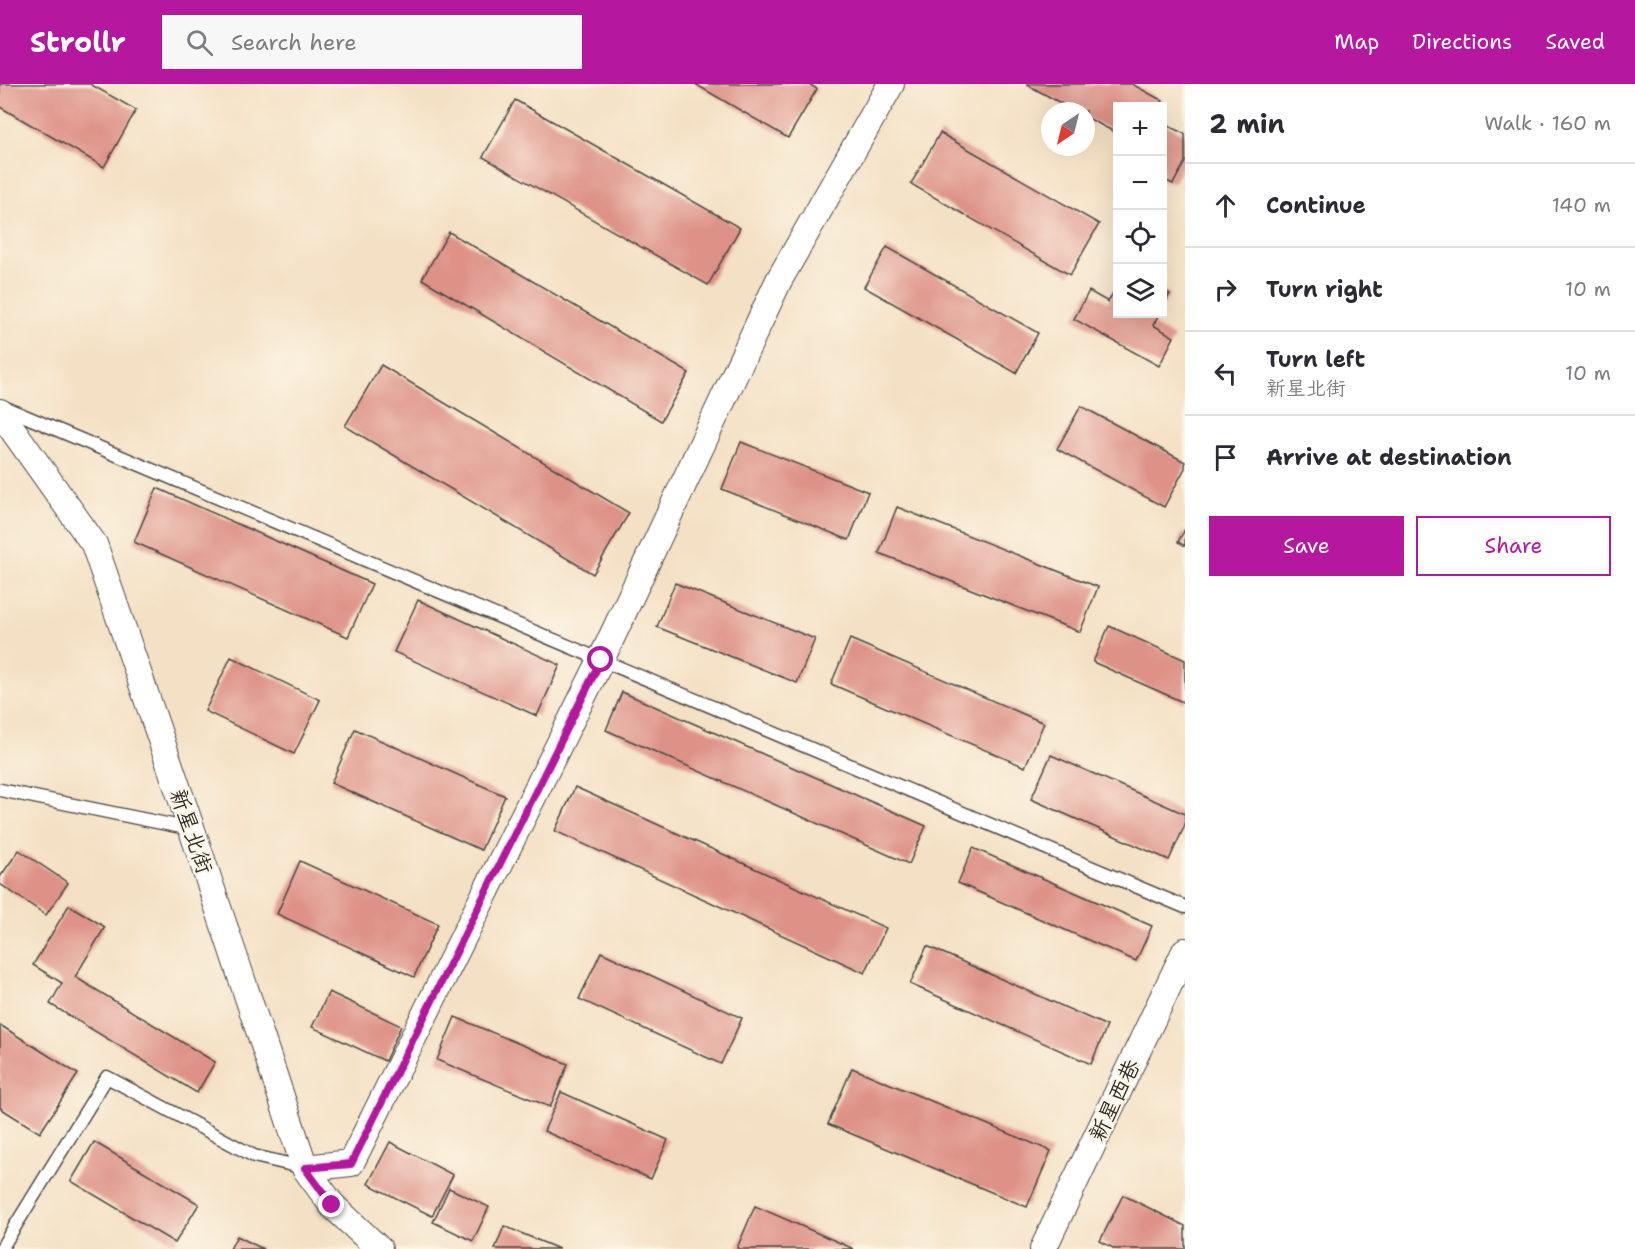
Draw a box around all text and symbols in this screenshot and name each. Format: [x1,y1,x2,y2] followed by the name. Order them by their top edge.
[162,15,582,69] search box
[30,23,126,61] text: Strollr
[183,26,216,59] icon: search
[231,28,357,57] text: Search here
[1334,28,1379,56] text: Map
[1412,28,1512,56] text: Directions
[1545,28,1605,56] text: Saved
[1041,102,1095,156] north arrow
[1113,102,1167,318] map controls
[1113,102,1167,156] button: +
[1209,106,1285,141] text: 2 min
[1484,110,1611,136] text: Walk · 160 m
[1113,156,1167,210] button: −
[1209,189,1242,222] icon: ahead
[1266,191,1366,220] text: Continue
[1552,192,1611,218] text: 140 m
[1113,210,1167,264] button: locate
[1113,264,1167,318] button: layers
[1209,273,1242,306] icon: right
[1266,275,1383,304] text: Turn right
[1565,276,1611,302] text: 10 m
[1266,345,1365,374] text: Turn left
[1209,357,1242,390] icon: left
[1565,360,1611,386] text: 10 m
[1266,375,1346,401] text: 新星北街
[1209,441,1242,474] icon: arrive
[1266,443,1512,472] text: Arrive at destination
[1209,516,1404,576] button: Save
[1416,516,1611,576] button: Share
[587,646,613,672] route start
[163,785,220,877] street label: 新星北街
[1082,1054,1147,1146] street label: 新星西巷
[318,1191,344,1217] route end

